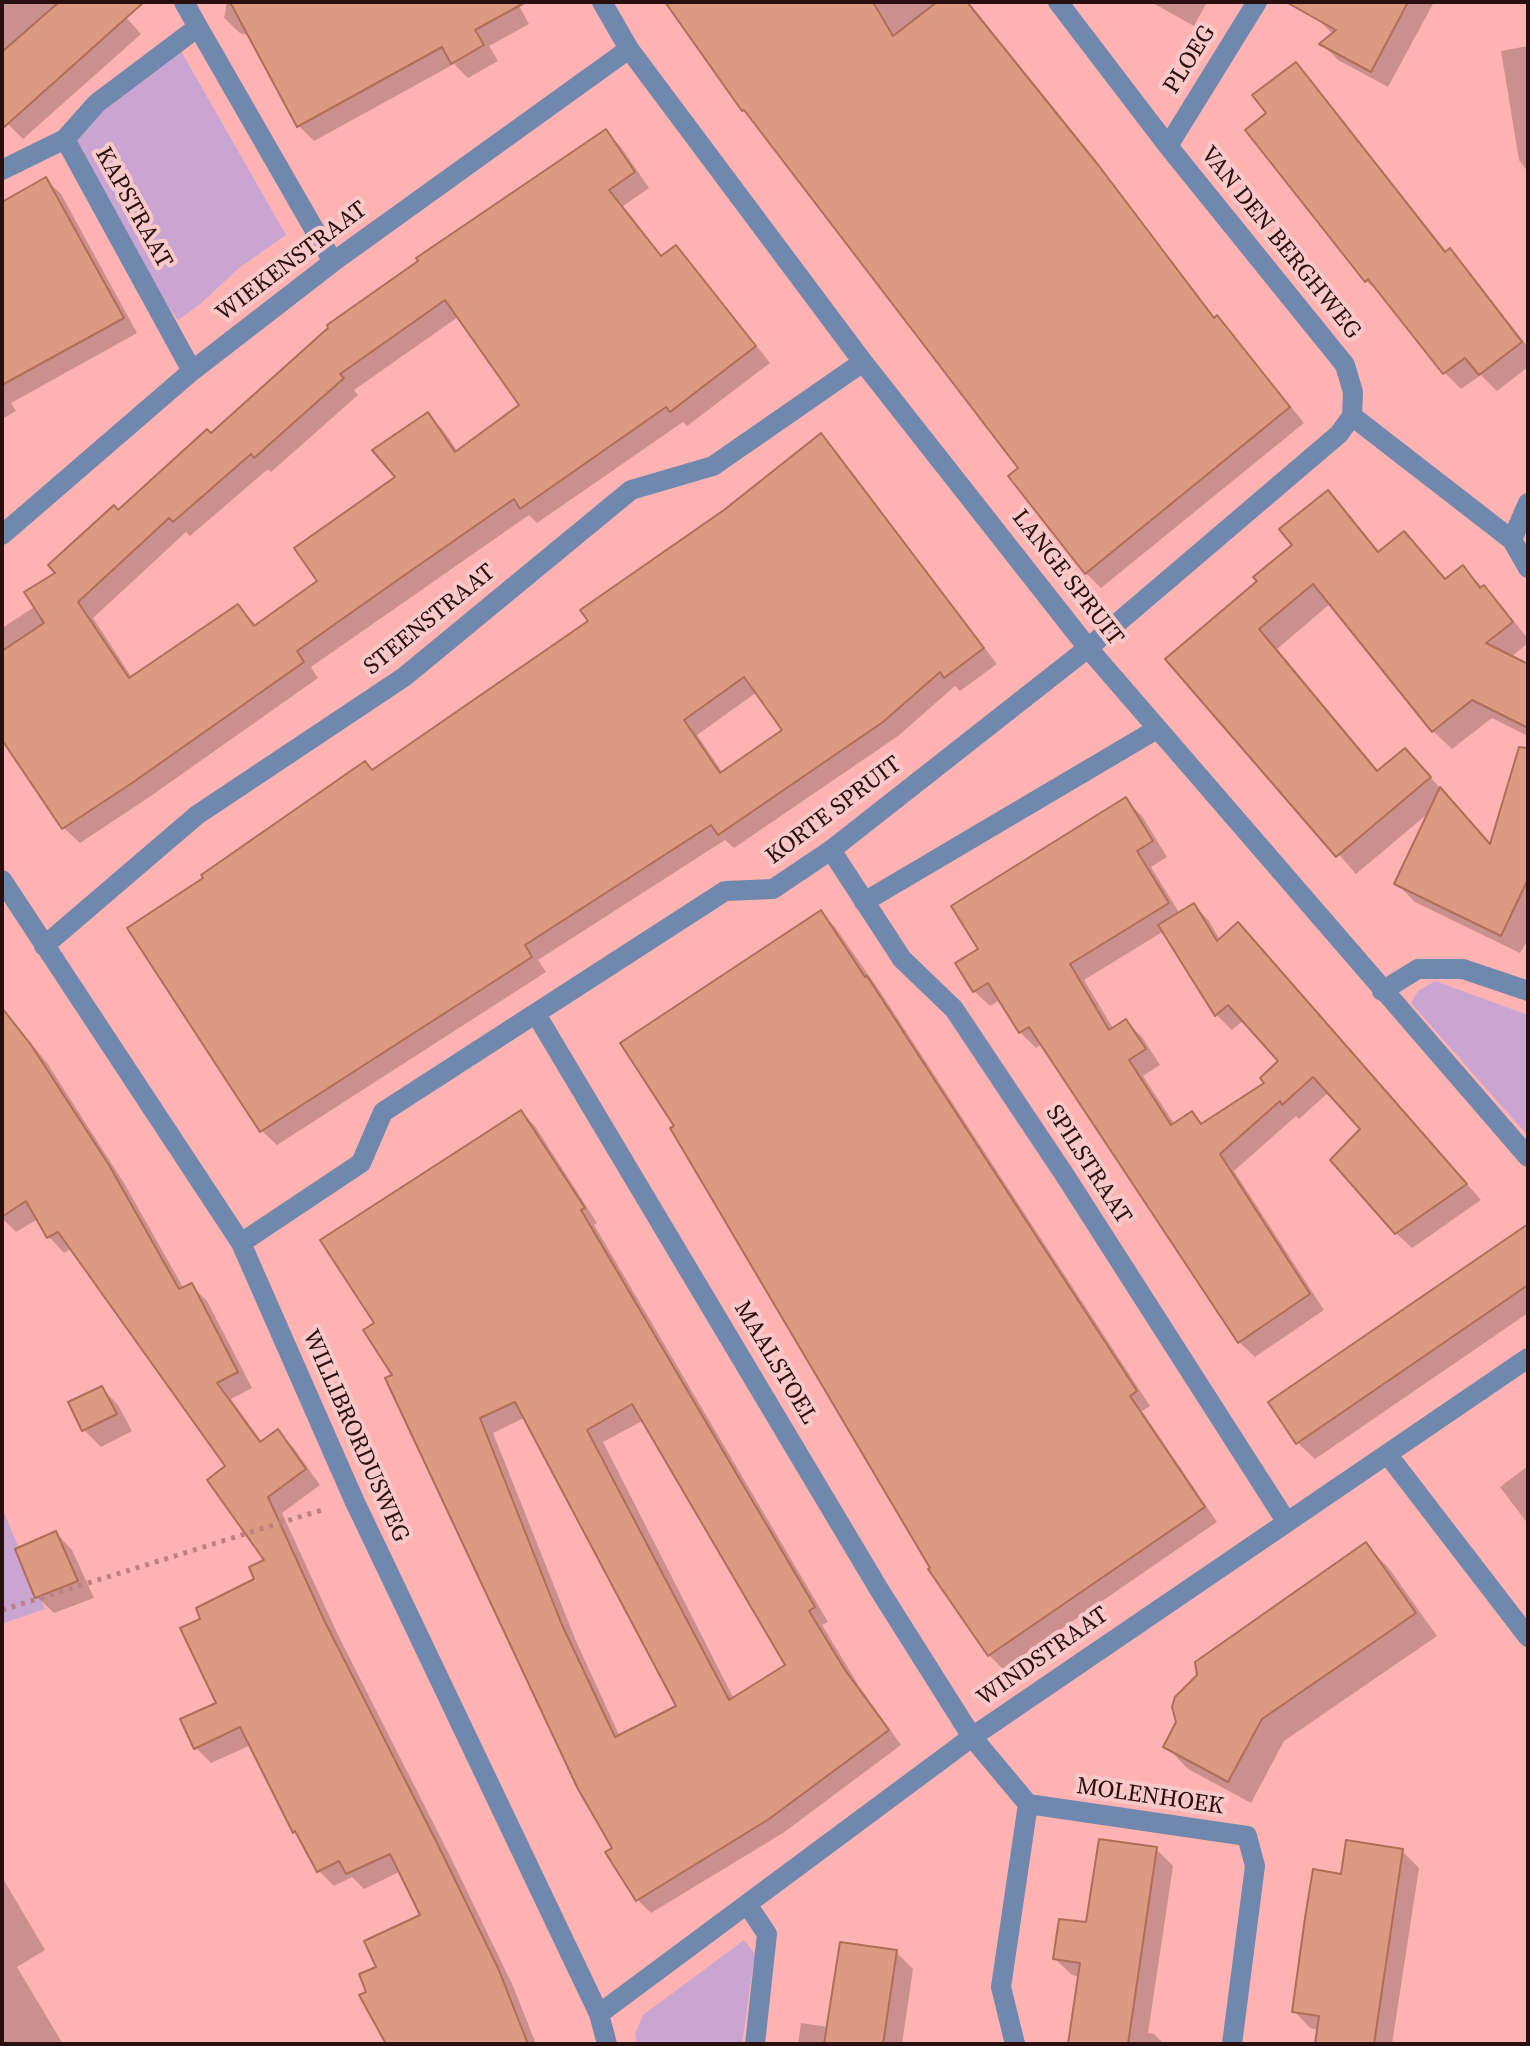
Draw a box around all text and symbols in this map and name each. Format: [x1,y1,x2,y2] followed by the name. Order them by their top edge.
[1158,21,1222,99] street label: PLOEG
[1193,141,1367,345] street label: VAN DEN BERGHWEG
[88,142,178,274] street label: KAPSTRAAT
[211,196,373,328] street label: WIEKENSTRAAT
[1005,504,1129,652] street label: LANGE SPRUIT
[359,558,501,682] street label: STEENSTRAAT
[761,751,907,871] street label: KORTE SPRUIT
[1039,1100,1137,1230] street label: SPILSTRAAT
[727,1296,823,1430] street label: MAALSTOEL
[295,1325,415,1547] street label: WILLIBRORDUSWEG
[972,1601,1114,1713] street label: WINDSTRAAT
[1075,1772,1225,1822] street label: MOLENHOEK

